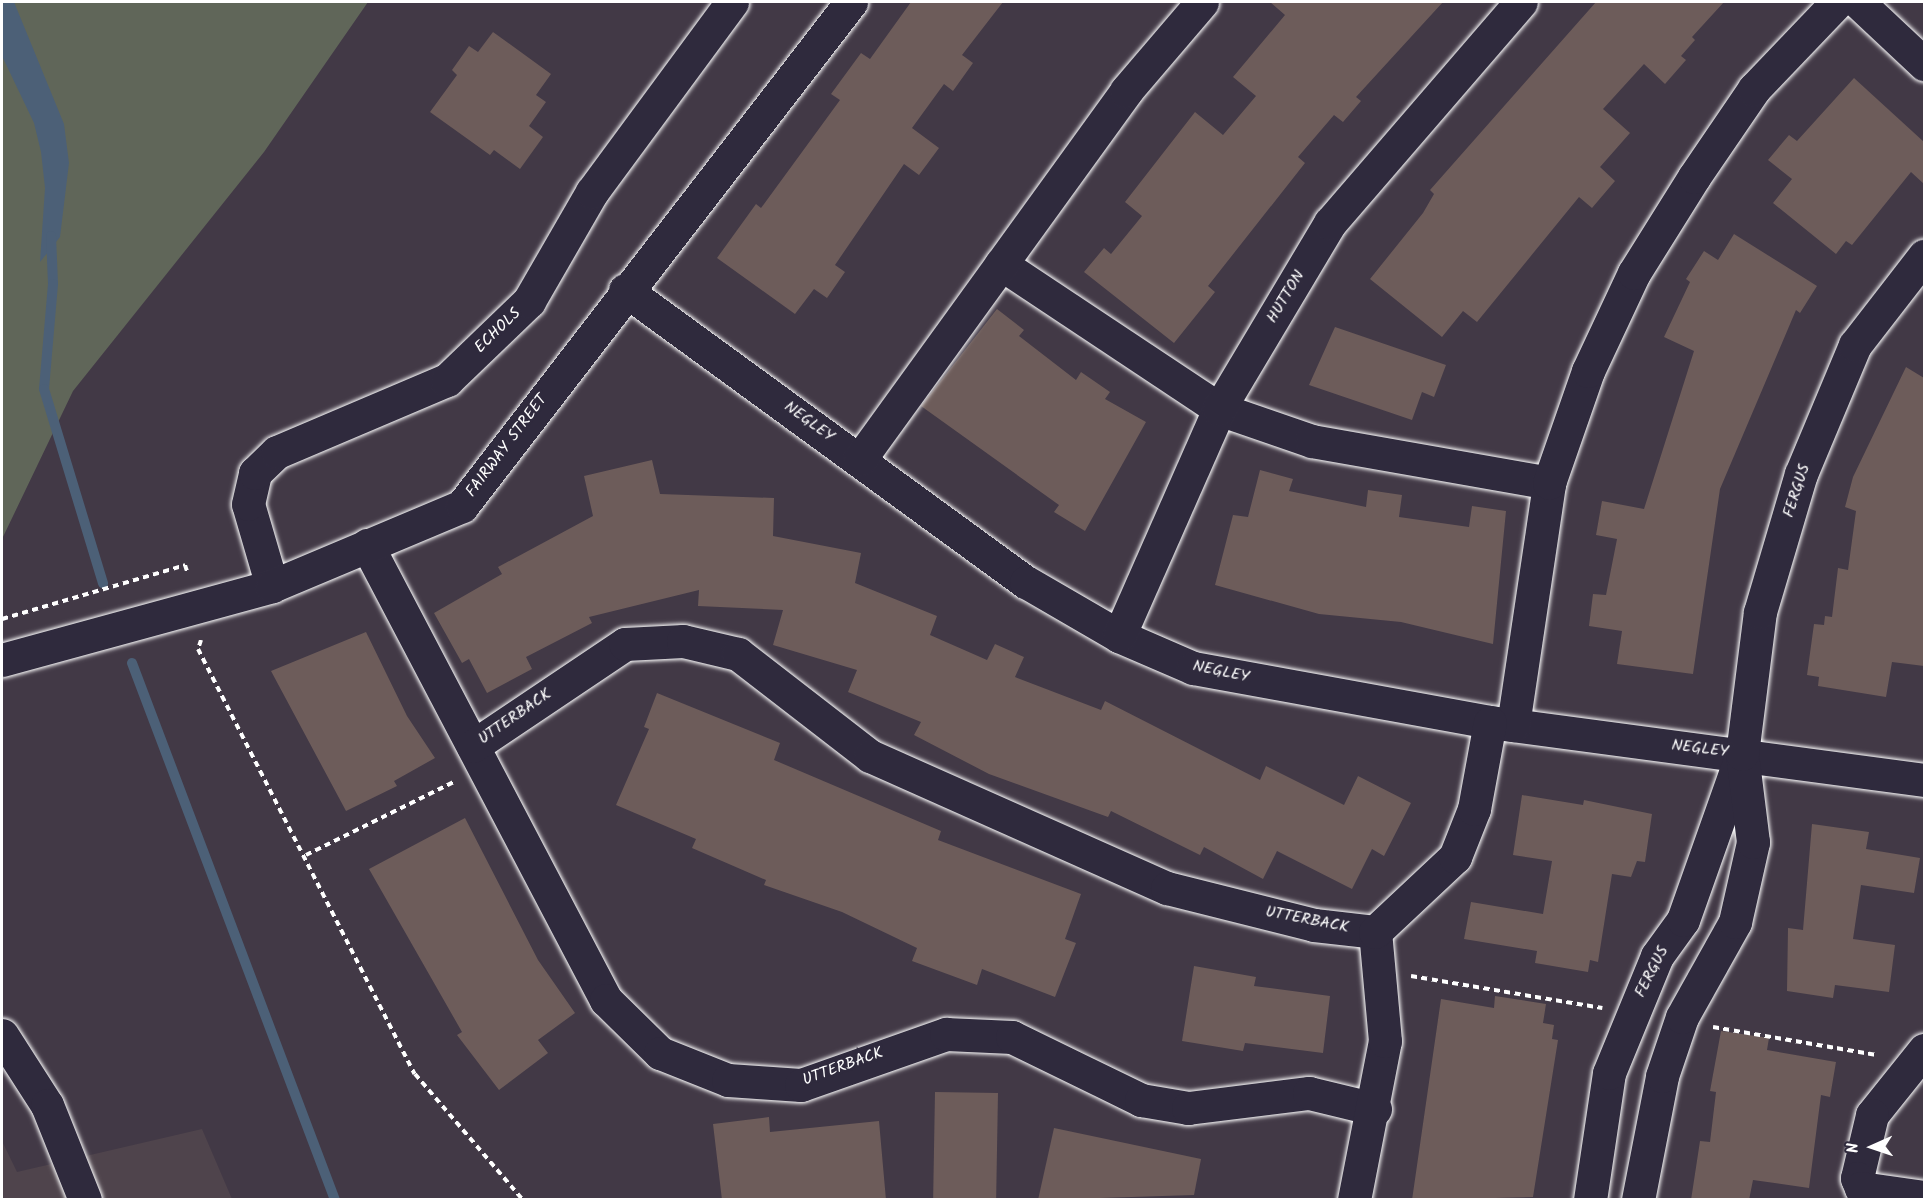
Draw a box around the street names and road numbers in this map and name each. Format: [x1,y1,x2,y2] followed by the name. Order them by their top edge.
[1263,267,1309,327] street label: HUTTON
[471,304,525,358] street label: ECHOLS
[462,391,552,501] street label: FAIRWAY STREET
[780,397,838,447] street label: NEGLEY
[1779,462,1815,520] street label: FERGUS
[1191,657,1251,687] street label: NEGLEY
[475,685,555,749] street label: UTTERBACK
[1670,736,1730,762] street label: NEGLEY
[1264,903,1350,937] street label: UTTERBACK
[1631,943,1673,1001] street label: FERGUS
[800,1044,886,1090] street label: UTTERBACK

